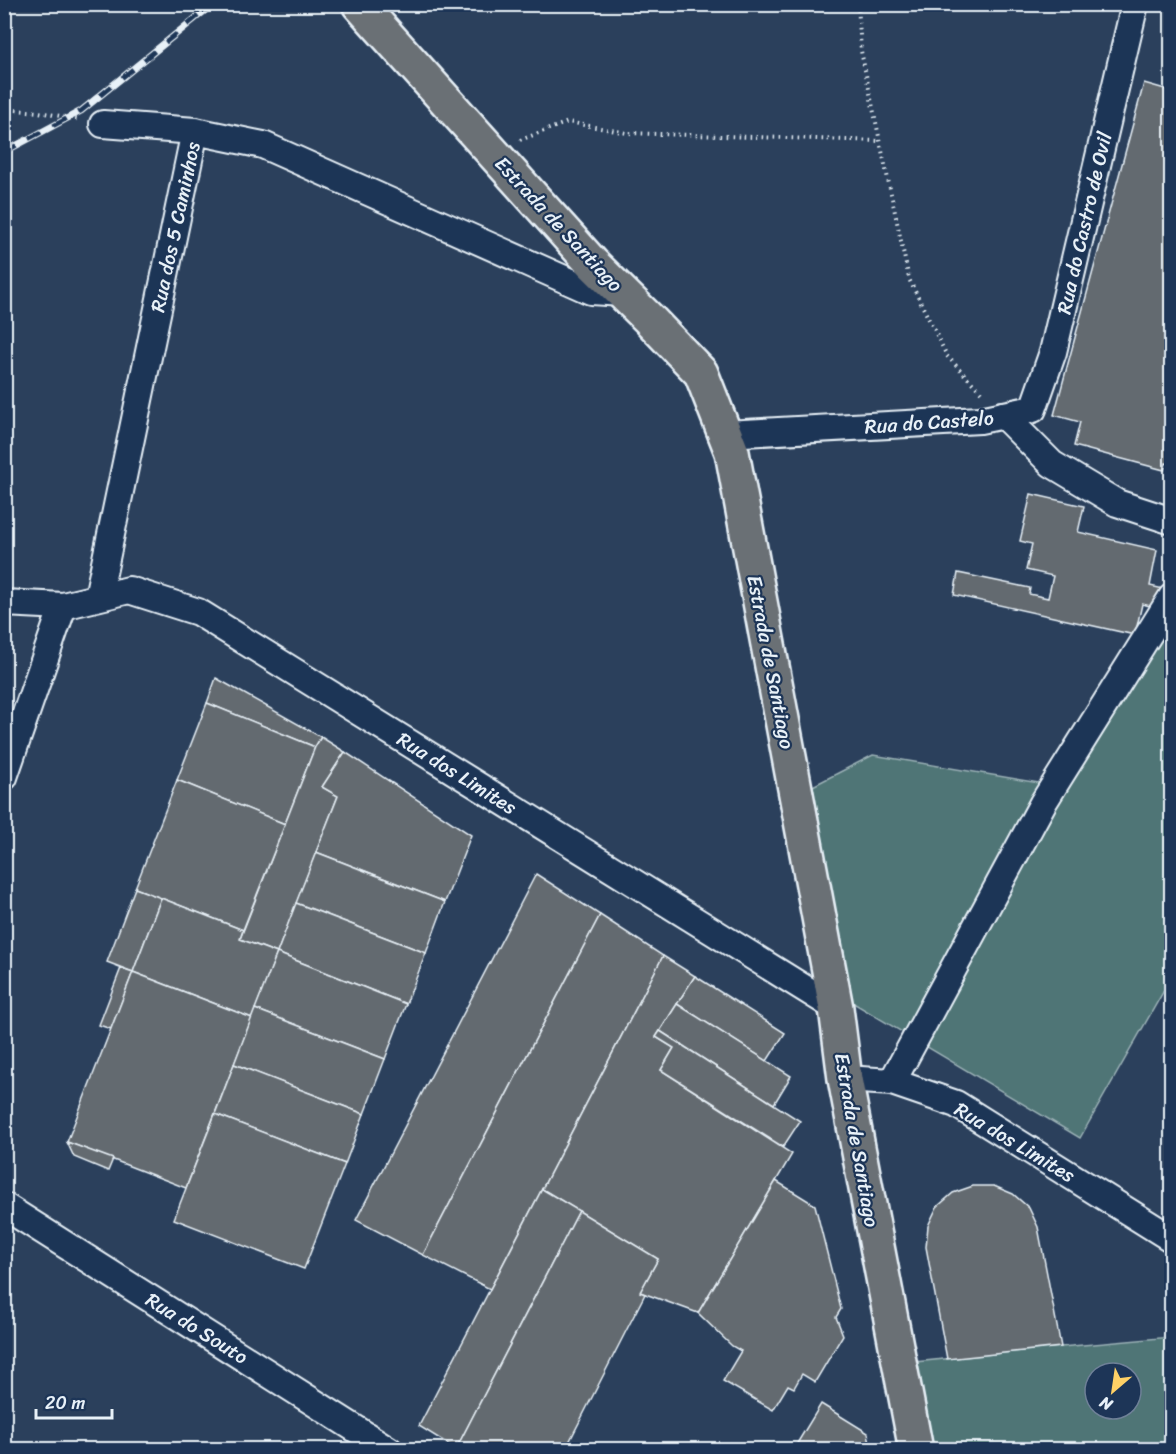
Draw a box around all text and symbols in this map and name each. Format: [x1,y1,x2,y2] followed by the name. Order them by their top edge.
[1047,127,1123,318] street label: Rua do Castro de Ovil
[140,138,211,315] street label: Rua dos 5 Caminhos
[486,148,632,301] street label: Estrada de Santiago
[863,401,995,444] street label: Rua do Castelo
[736,572,805,752] street label: Estrada de Santiago
[390,723,524,825] street label: Rua dos Limites
[824,1050,889,1230] street label: Estrada de Santiago
[947,1092,1083,1193] street label: Rua dos Limites
[138,1283,255,1374] street label: Rua do Souto
[1083,1361,1143,1421] north arrow
[36,1382,112,1420] scale bar
[45,1387,85,1419] text: 20 m
[1093,1388,1119,1420] text: N

